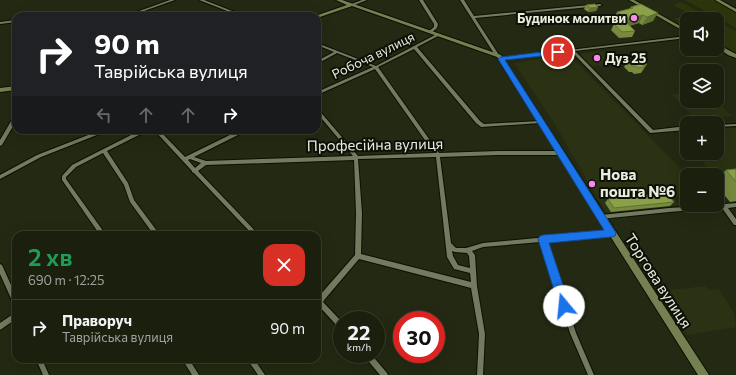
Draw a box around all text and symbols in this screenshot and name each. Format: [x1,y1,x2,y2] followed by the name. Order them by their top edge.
[517,10,626,26] place label: Будинок молитви
[680,12,724,212] map controls
[680,12,724,56] button: sound
[629,13,639,23] marker: Будинок молитви
[94,26,160,60] text: 90 m
[28,28,80,80] icon: right
[329,28,417,82] street label: Робоча вулиця
[541,35,575,69] pin
[547,41,569,63] icon: arrive
[605,50,647,66] place label: Дуз 25
[592,53,602,63] marker: Дуз 25
[94,60,248,82] text: Таврійська вулиця
[680,64,724,108] button: layers
[93,104,115,126] icon: left
[135,104,157,126] icon: ahead
[177,104,199,126] icon: ahead
[219,104,241,126] icon: right
[680,116,724,160] button: +
[306,134,444,154] street label: Професійна вулиця
[600,165,675,200] place label: Нова пошта №6
[680,168,724,212] button: −
[587,179,597,189] marker: Нова пошта №6
[622,230,696,331] street label: Торгова вулиця
[28,242,72,271] text: 2 хв
[263,244,305,286] button: close
[28,272,105,288] text: 690 m · 12:25
[543,285,585,327] position arrow
[62,311,132,329] text: Праворуч
[393,311,445,363] speed limit sign: 30
[28,317,50,339] icon: right
[270,319,305,337] text: 90 m
[348,320,370,344] text: 22
[62,329,173,345] text: Таврійська вулиця
[347,341,371,353] text: km/h

